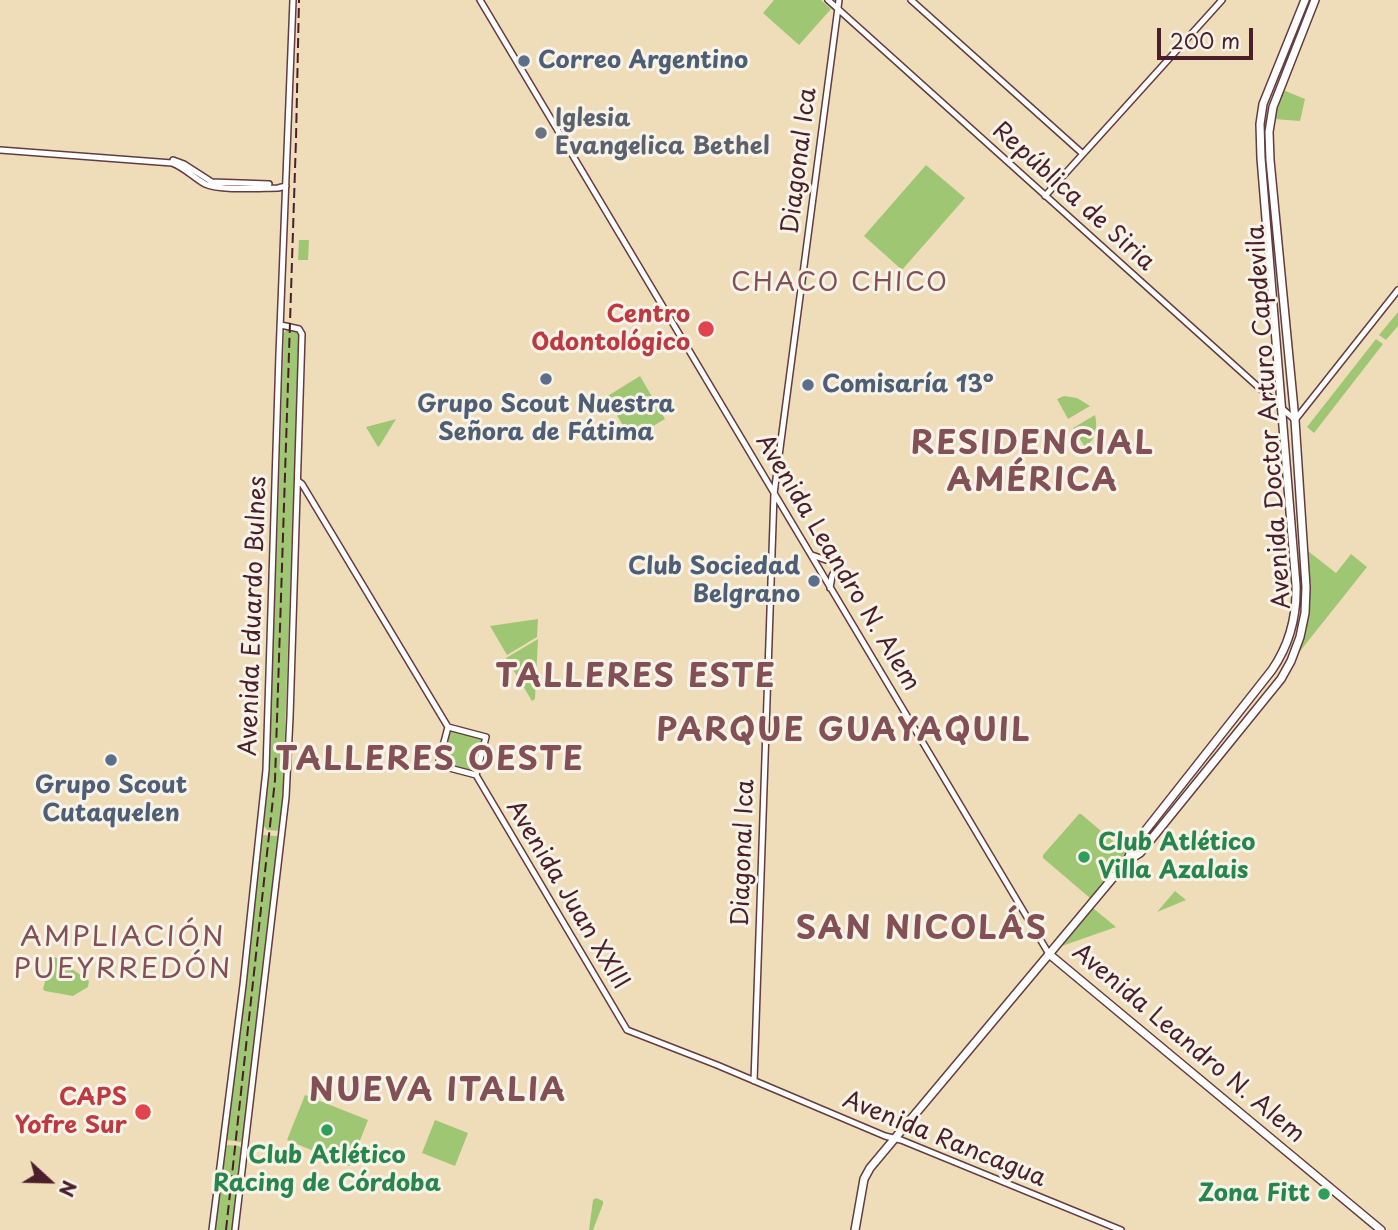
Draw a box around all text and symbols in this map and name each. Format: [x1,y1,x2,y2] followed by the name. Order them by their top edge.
[1160,14,1256,58] scale bar
[1170,24,1240,56] text: 200 m
[538,47,748,75] place label: Correo Argentino
[516,53,532,69] marker: Correo Argentino
[777,86,823,236] street label: Diagonal Ica
[555,105,770,161] place label: Iglesia Evangelica Bethel
[986,117,1160,277] street label: República de Siria
[533,125,549,141] marker: Iglesia Evangelica Bethel
[1242,224,1298,610] street label: Avenida Doctor Arturo Capdevila
[733,268,947,300] district label: CHACO CHICO
[531,301,690,357] place label: Centro Odontológico
[696,319,716,339] marker: Centro Odontológico
[538,371,554,387] marker: Grupo Scout Nuestra Señora de Fátima
[822,371,993,399] place label: Comisaría 13°
[800,377,816,393] marker: Comisaría 13°
[417,391,675,447] place label: Grupo Scout Nuestra Señora de Fátima
[914,426,1152,501] district label: RESIDENCIAL AMÉRICA
[749,429,925,697] street label: Avenida Leandro N. Alem
[235,476,273,756] street label: Avenida Eduardo Bulnes
[628,553,800,609] place label: Club Sociedad Belgrano
[806,573,822,589] marker: Club Sociedad Belgrano
[498,659,774,697] district label: TALLERES ESTE
[660,713,1028,751] district label: PARQUE GUAYAQUIL
[279,742,581,780] district label: TALLERES OESTE
[103,752,119,768] marker: Grupo Scout Cutaquelen
[35,772,187,828] place label: Grupo Scout Cutaquelen
[727,779,761,927] street label: Diagonal Ica
[499,795,635,995] street label: Avenida Juan XXIII
[1098,829,1255,885] place label: Club Atlético Villa Azalais
[1076,849,1092,865] marker: Club Atlético Villa Azalais
[799,911,1045,949] district label: SAN NICOLÁS
[17,921,229,987] district label: AMPLIACIÓN PUEYRREDÓN
[1066,938,1310,1150] street label: Avenida Leandro N. Alem
[311,1073,565,1111] district label: NUEVA ITALIA
[15,1084,127,1140] place label: CAPS Yofre Sur
[838,1086,1050,1194] street label: Avenida Rancagua
[133,1102,153,1122] marker: CAPS Yofre Sur
[319,1122,335,1138] marker: Club Atlético Racing de Córdoba
[213,1142,441,1198] place label: Club Atlético Racing de Córdoba
[14,1146,84,1216] north arrow
[53,1177,84,1201] text: N
[1198,1180,1310,1208] place label: Zona Fitt
[1316,1186,1332,1202] marker: Zona Fitt

